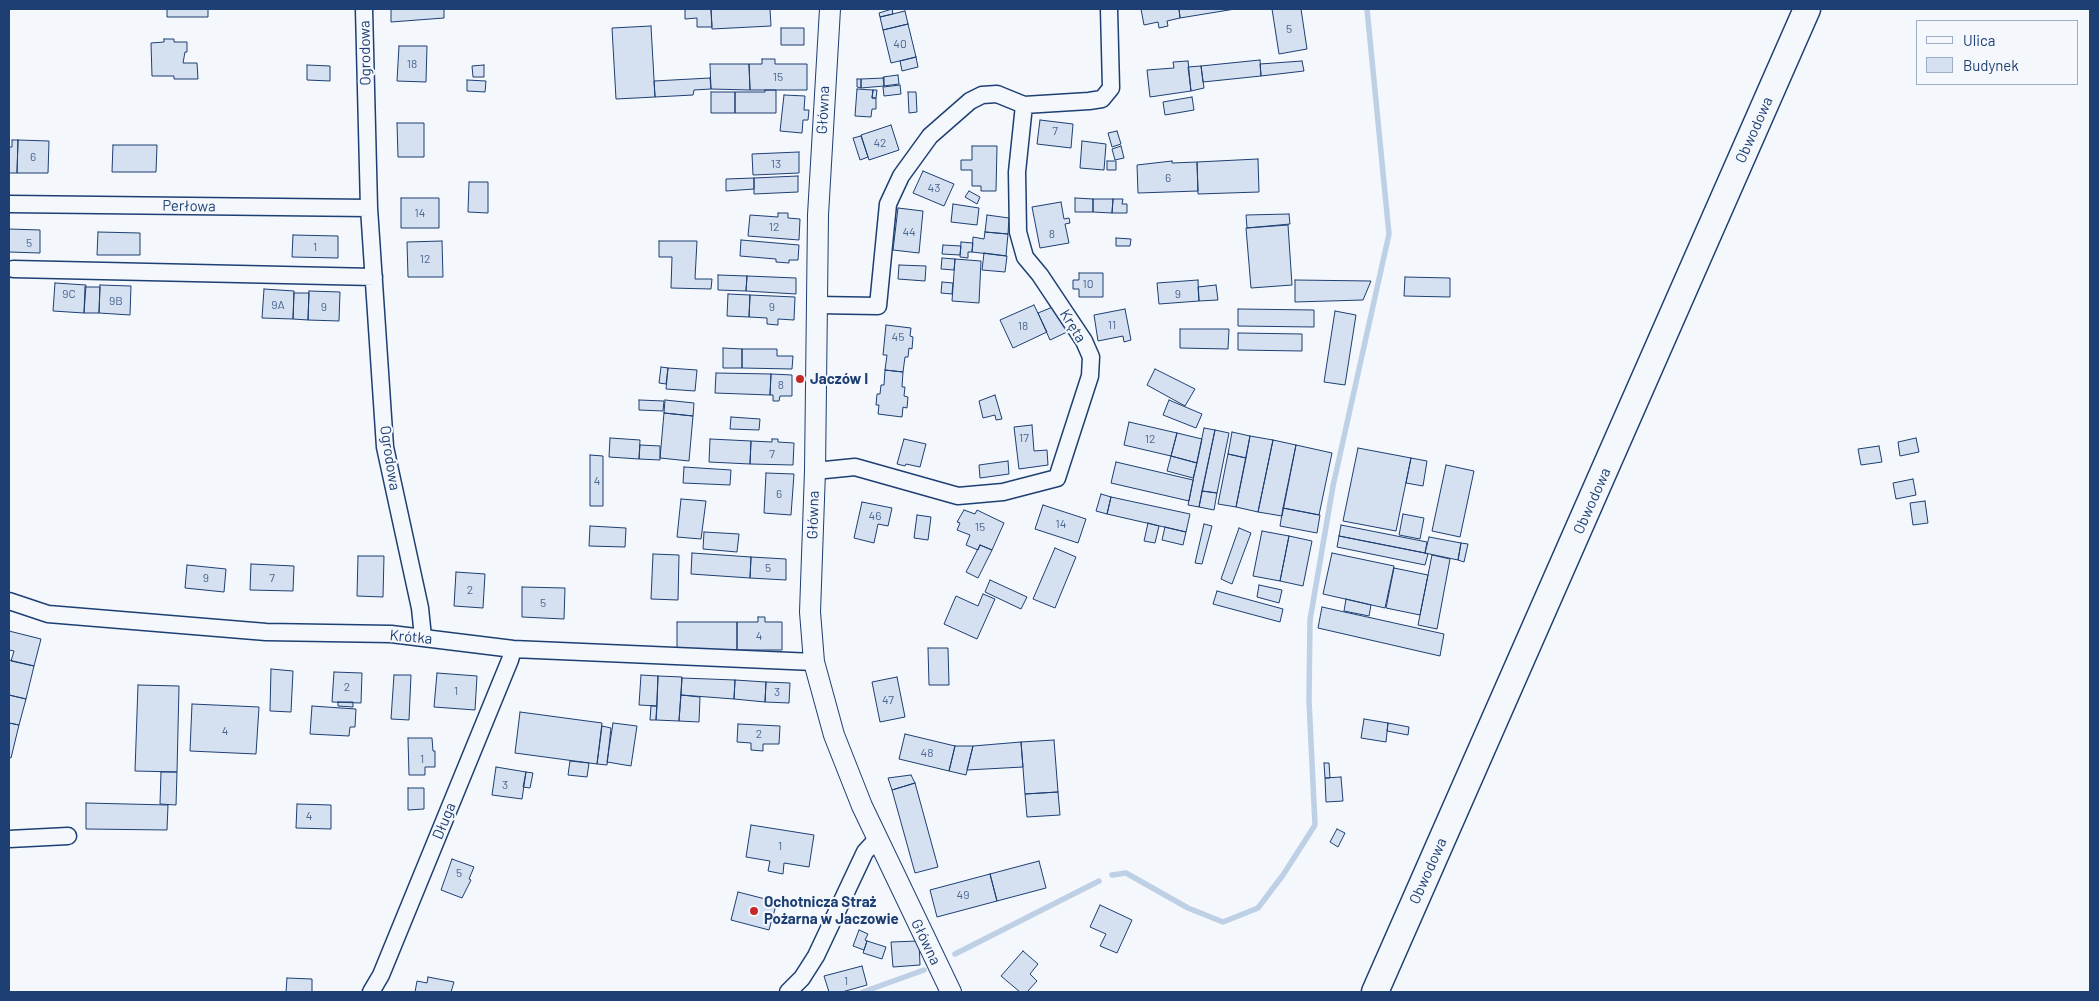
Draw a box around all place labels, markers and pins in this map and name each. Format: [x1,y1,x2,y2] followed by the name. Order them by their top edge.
[810,370,868,388] place label: Jaczów I
[794,373,806,385] marker: Jaczów I
[764,893,899,928] place label: Ochotnicza Straż Pożarna w Jaczowie
[748,905,760,917] marker: Ochotnicza Straż Pożarna w Jaczowie

